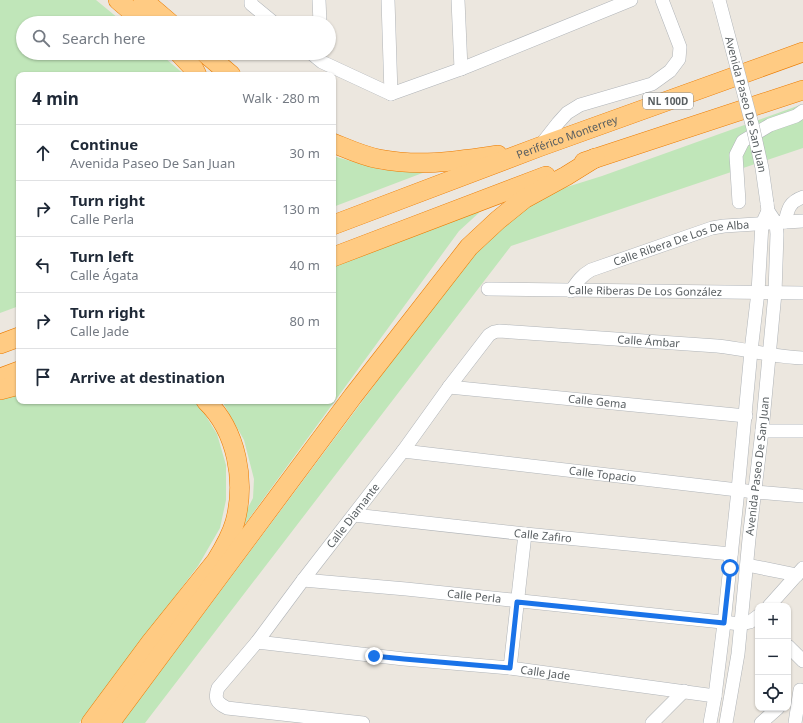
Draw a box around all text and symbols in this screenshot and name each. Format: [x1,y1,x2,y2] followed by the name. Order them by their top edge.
[16,16,336,60] search box
[30,27,52,49] icon: search
[62,28,145,48] text: Search here
[722,35,771,174] street label: Avenida Paseo De San Juan
[32,87,79,110] text: 4 min
[242,89,320,107] text: Walk · 280 m
[643,93,693,109] road number: NL 100D
[514,111,620,162] street label: Periférico Monterrey
[70,134,138,154] text: Continue
[32,142,54,164] icon: ahead
[290,144,320,162] text: 30 m
[70,154,235,172] text: Avenida Paseo De San Juan
[70,190,145,210] text: Turn right
[32,198,54,220] icon: right
[282,200,320,218] text: 130 m
[70,210,134,228] text: Calle Perla
[611,216,750,269] street label: Calle Ribera De Los De Alba
[70,246,134,266] text: Turn left
[32,254,54,276] icon: left
[290,256,320,274] text: 40 m
[70,266,139,284] text: Calle Ágata
[568,282,722,299] street label: Calle Riberas De Los González
[70,302,145,322] text: Turn right
[32,310,54,332] icon: right
[290,312,320,330] text: 80 m
[70,322,129,340] text: Calle Jade
[617,331,681,350] street label: Calle Ámbar
[32,366,54,388] icon: arrive
[70,367,225,387] text: Arrive at destination
[567,391,627,411] street label: Calle Gema
[741,396,772,536] street label: Avenida Paseo De San Juan
[568,462,638,485] street label: Calle Topacio
[323,480,383,551] street label: Calle Diamante
[513,525,573,546] street label: Calle Zafiro
[721,559,739,577] route start
[446,585,502,606] street label: Calle Perla
[755,603,791,711] map controls
[755,603,791,639] button: +
[755,639,791,675] button: −
[365,647,383,665] route end
[520,662,571,683] street label: Calle Jade
[755,675,791,711] button: locate

